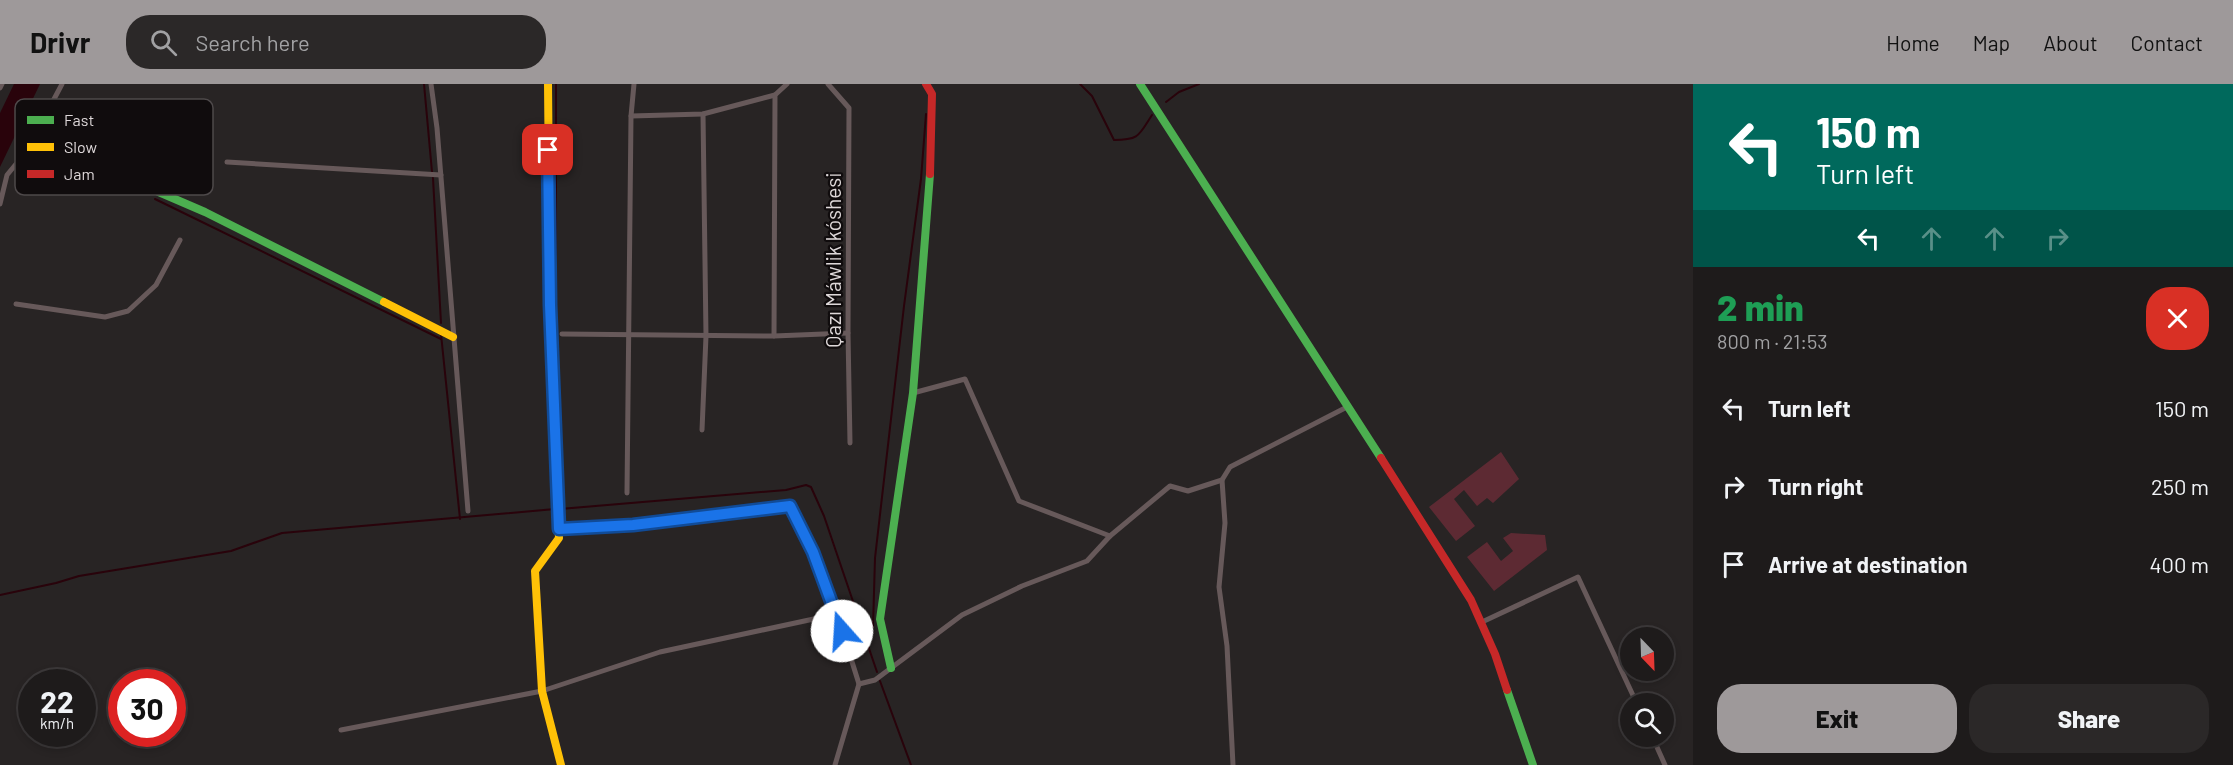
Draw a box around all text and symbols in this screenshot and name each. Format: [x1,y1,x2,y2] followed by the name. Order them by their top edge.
[126,15,546,69] search box
[30,25,90,59] text: Drivr
[147,26,180,59] icon: search
[195,29,310,55] text: Search here
[1886,30,1940,55] text: Home
[1973,30,2010,55] text: Map
[2043,30,2098,55] text: About
[2131,30,2203,55] text: Contact
[15,99,213,195] legend
[1816,106,1921,156] text: 150 m
[1717,108,1795,186] icon: left
[64,110,94,129] text: Fast
[522,124,573,175] pin
[531,133,564,166] icon: arrive
[64,137,97,156] text: Slow
[1816,157,1914,189] text: Turn left
[64,164,95,183] text: Jam
[820,172,845,348] street label: Qazı Máwlik kóshesi
[1852,222,1885,255] icon: left
[1915,222,1948,255] icon: ahead
[1978,222,2011,255] icon: ahead
[2041,222,2074,255] icon: right
[1717,285,1804,328] text: 2 min
[2146,287,2209,350] button: close
[1717,329,1828,353] text: 800 m · 21:53
[1717,392,1750,425] icon: left
[1768,395,1851,421] text: Turn left
[2155,395,2209,421] text: 150 m
[1717,470,1750,503] icon: right
[1768,473,1863,499] text: Turn right
[2151,473,2209,499] text: 250 m
[1717,548,1750,581] icon: arrive
[1768,551,1967,577] text: Arrive at destination
[2149,551,2209,577] text: 400 m
[810,599,874,663] position arrow
[1620,627,1674,681] north arrow
[1620,627,1674,747] map controls
[108,669,186,747] speed limit sign: 30
[40,683,74,719] text: 22
[1717,684,1957,753] button: Exit
[1969,684,2209,753] button: Share
[1620,693,1674,747] button: search
[40,714,74,732] text: km/h

